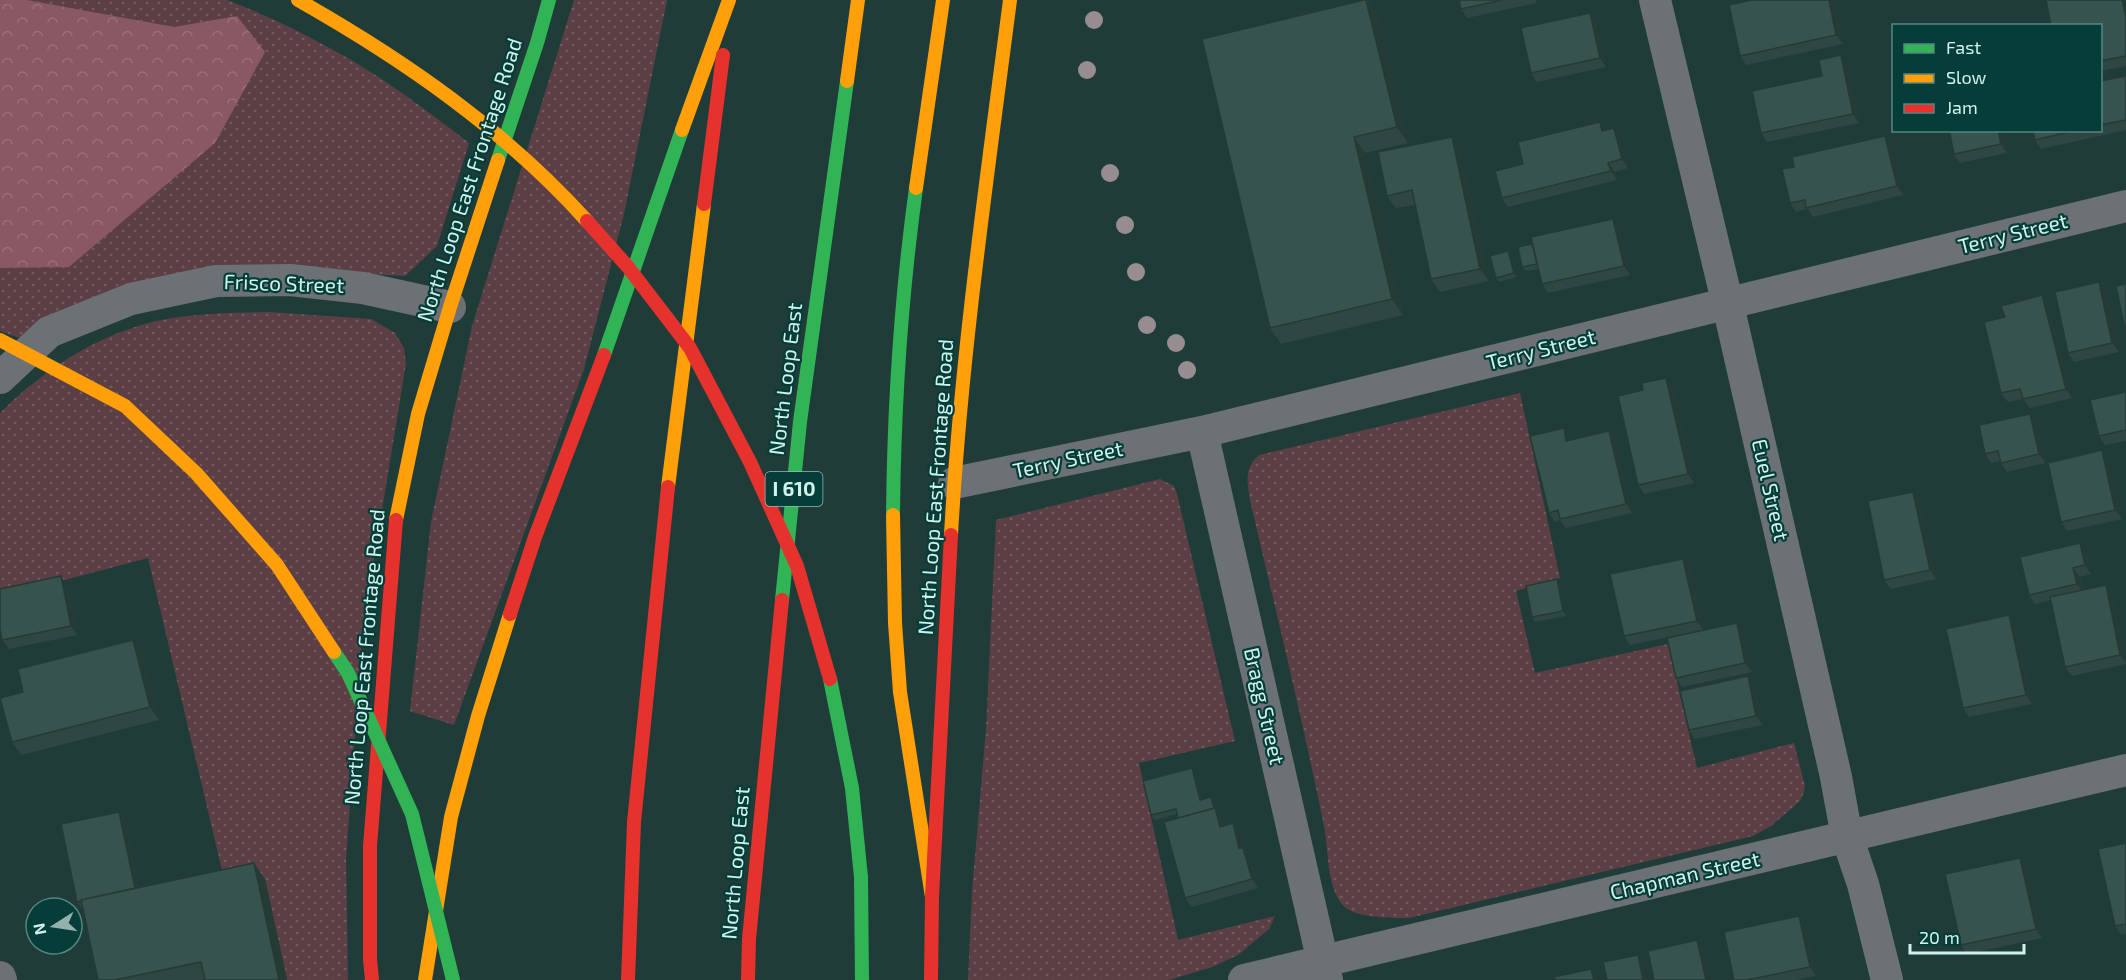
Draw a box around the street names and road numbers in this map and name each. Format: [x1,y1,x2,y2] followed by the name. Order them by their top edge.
[411,34,526,325] street label: North Loop East Frontage Road
[1955,207,2070,258] street label: Terry Street
[223,268,345,297] street label: Frisco Street
[763,301,806,457] street label: North Loop East
[1483,323,1598,374] street label: Terry Street
[912,338,957,636] street label: North Loop East Frontage Road
[1010,435,1125,482] street label: Terry Street
[1748,436,1795,543] street label: Euel Street
[766,472,822,506] road number: I 610
[338,508,389,806] street label: North Loop East Frontage Road
[1240,645,1291,767] street label: Bragg Street
[715,785,754,940] street label: North Loop East
[1607,845,1762,904] street label: Chapman Street

